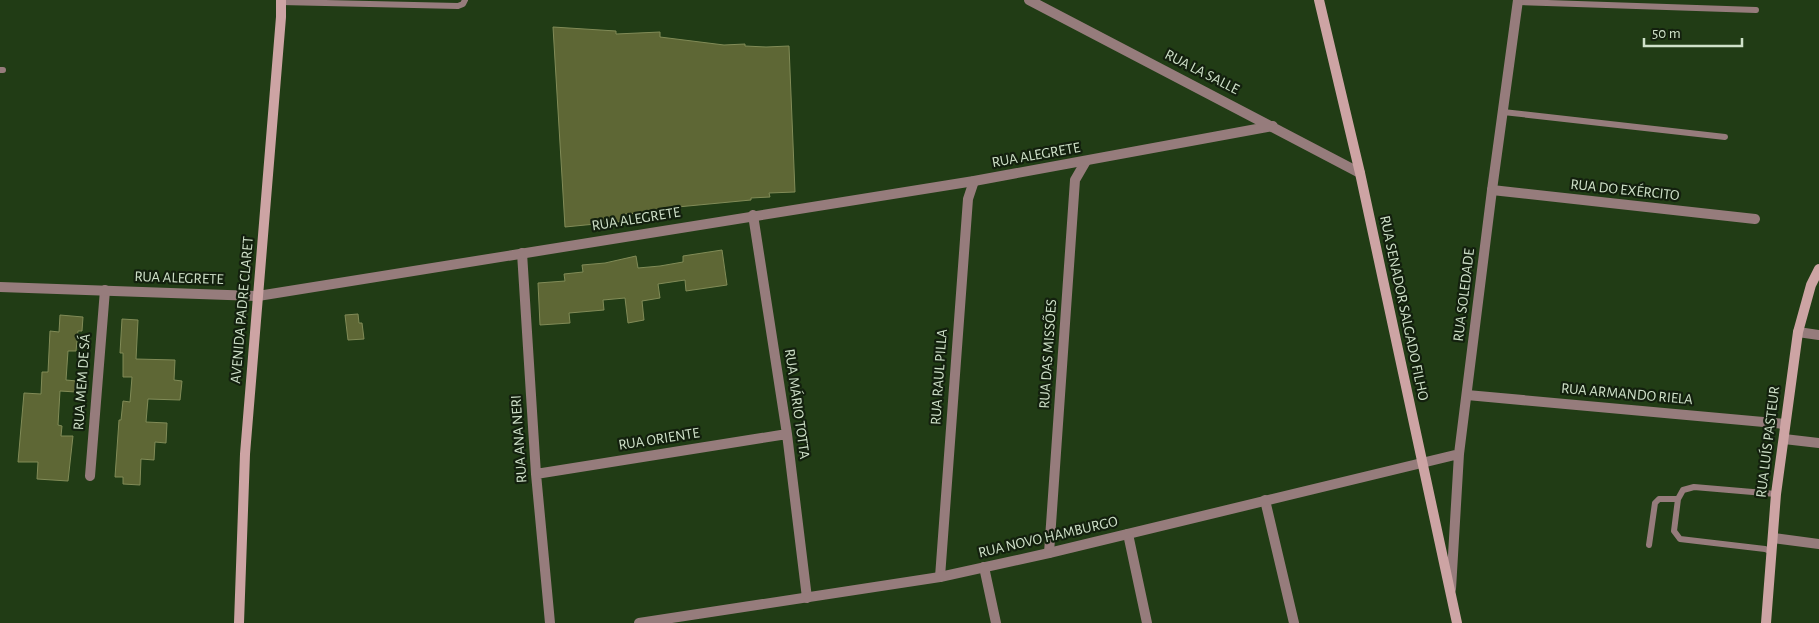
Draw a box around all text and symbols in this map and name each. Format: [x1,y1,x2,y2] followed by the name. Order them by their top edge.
[1644,15,1742,47] scale bar
[1652,26,1681,41] text: 50 m
[1162,47,1242,97] street label: RUA LA SALLE
[991,140,1081,170] street label: RUA ALEGRETE
[1570,175,1680,203] street label: RUA DO EXÉRCITO
[591,205,681,233] street label: RUA ALEGRETE
[1377,214,1431,402] street label: RUA SENADOR SALGADO FILHO
[228,235,256,384] street label: AVENIDA PADRE CLARET
[1451,248,1477,342] street label: RUA SOLEDADE
[134,269,224,287] street label: RUA ALEGRETE
[1036,299,1059,409] street label: RUA DAS MISSÕES
[928,328,950,425] street label: RUA RAUL PILLA
[69,333,93,431] street label: RUA MEM DE SÁ
[782,348,814,460] street label: RUA MÁRIO TOTTA
[1560,381,1694,407] street label: RUA ARMANDO RIELA
[1752,385,1782,499] street label: RUA LUÍS PASTEUR
[508,394,530,484] street label: RUA ANA NERI
[617,425,701,453] street label: RUA ORIENTE
[977,514,1119,560] street label: RUA NOVO HAMBURGO

